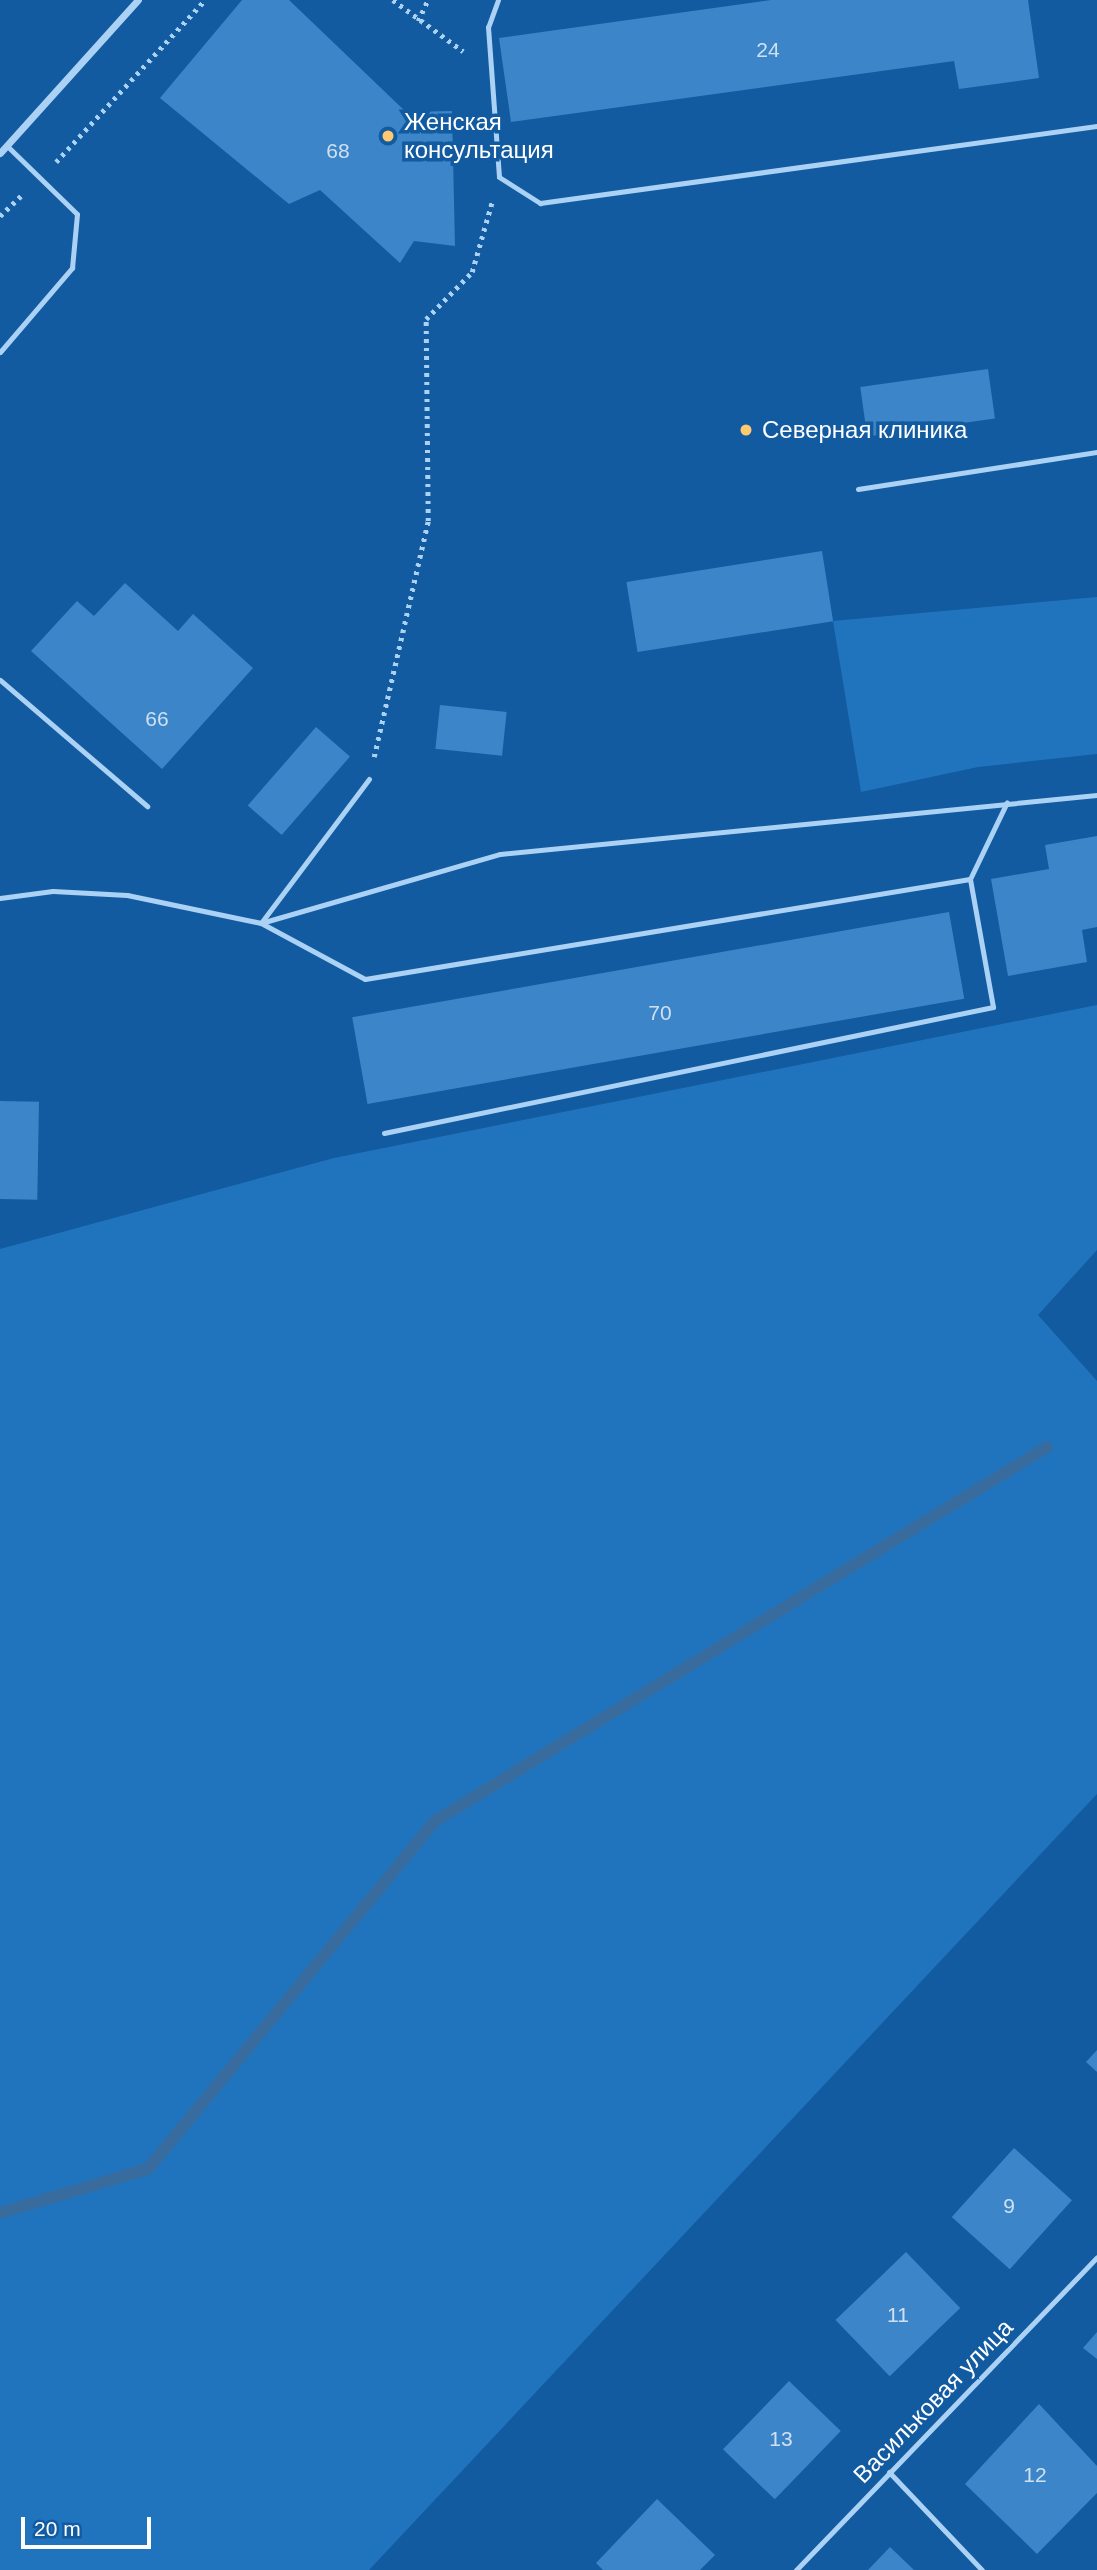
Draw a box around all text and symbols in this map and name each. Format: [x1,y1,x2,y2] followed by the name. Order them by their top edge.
[756,37,780,63] house number: 24
[404,108,554,164] place label: Женская консультация
[378,126,398,146] marker: Женская консультация
[326,138,350,164] house number: 68
[762,416,967,444] place label: Северная клиника
[736,420,756,440] marker: Северная клиника
[145,706,169,732] house number: 66
[648,1000,672,1026] house number: 70
[1003,2193,1015,2219] house number: 9
[887,2302,909,2328] house number: 11
[847,2313,1019,2489] street label: Васильковая улица
[769,2426,793,2452] house number: 13
[1023,2462,1047,2488] house number: 12
[24,2504,154,2548] scale bar
[34,2517,81,2540] text: 20 m

